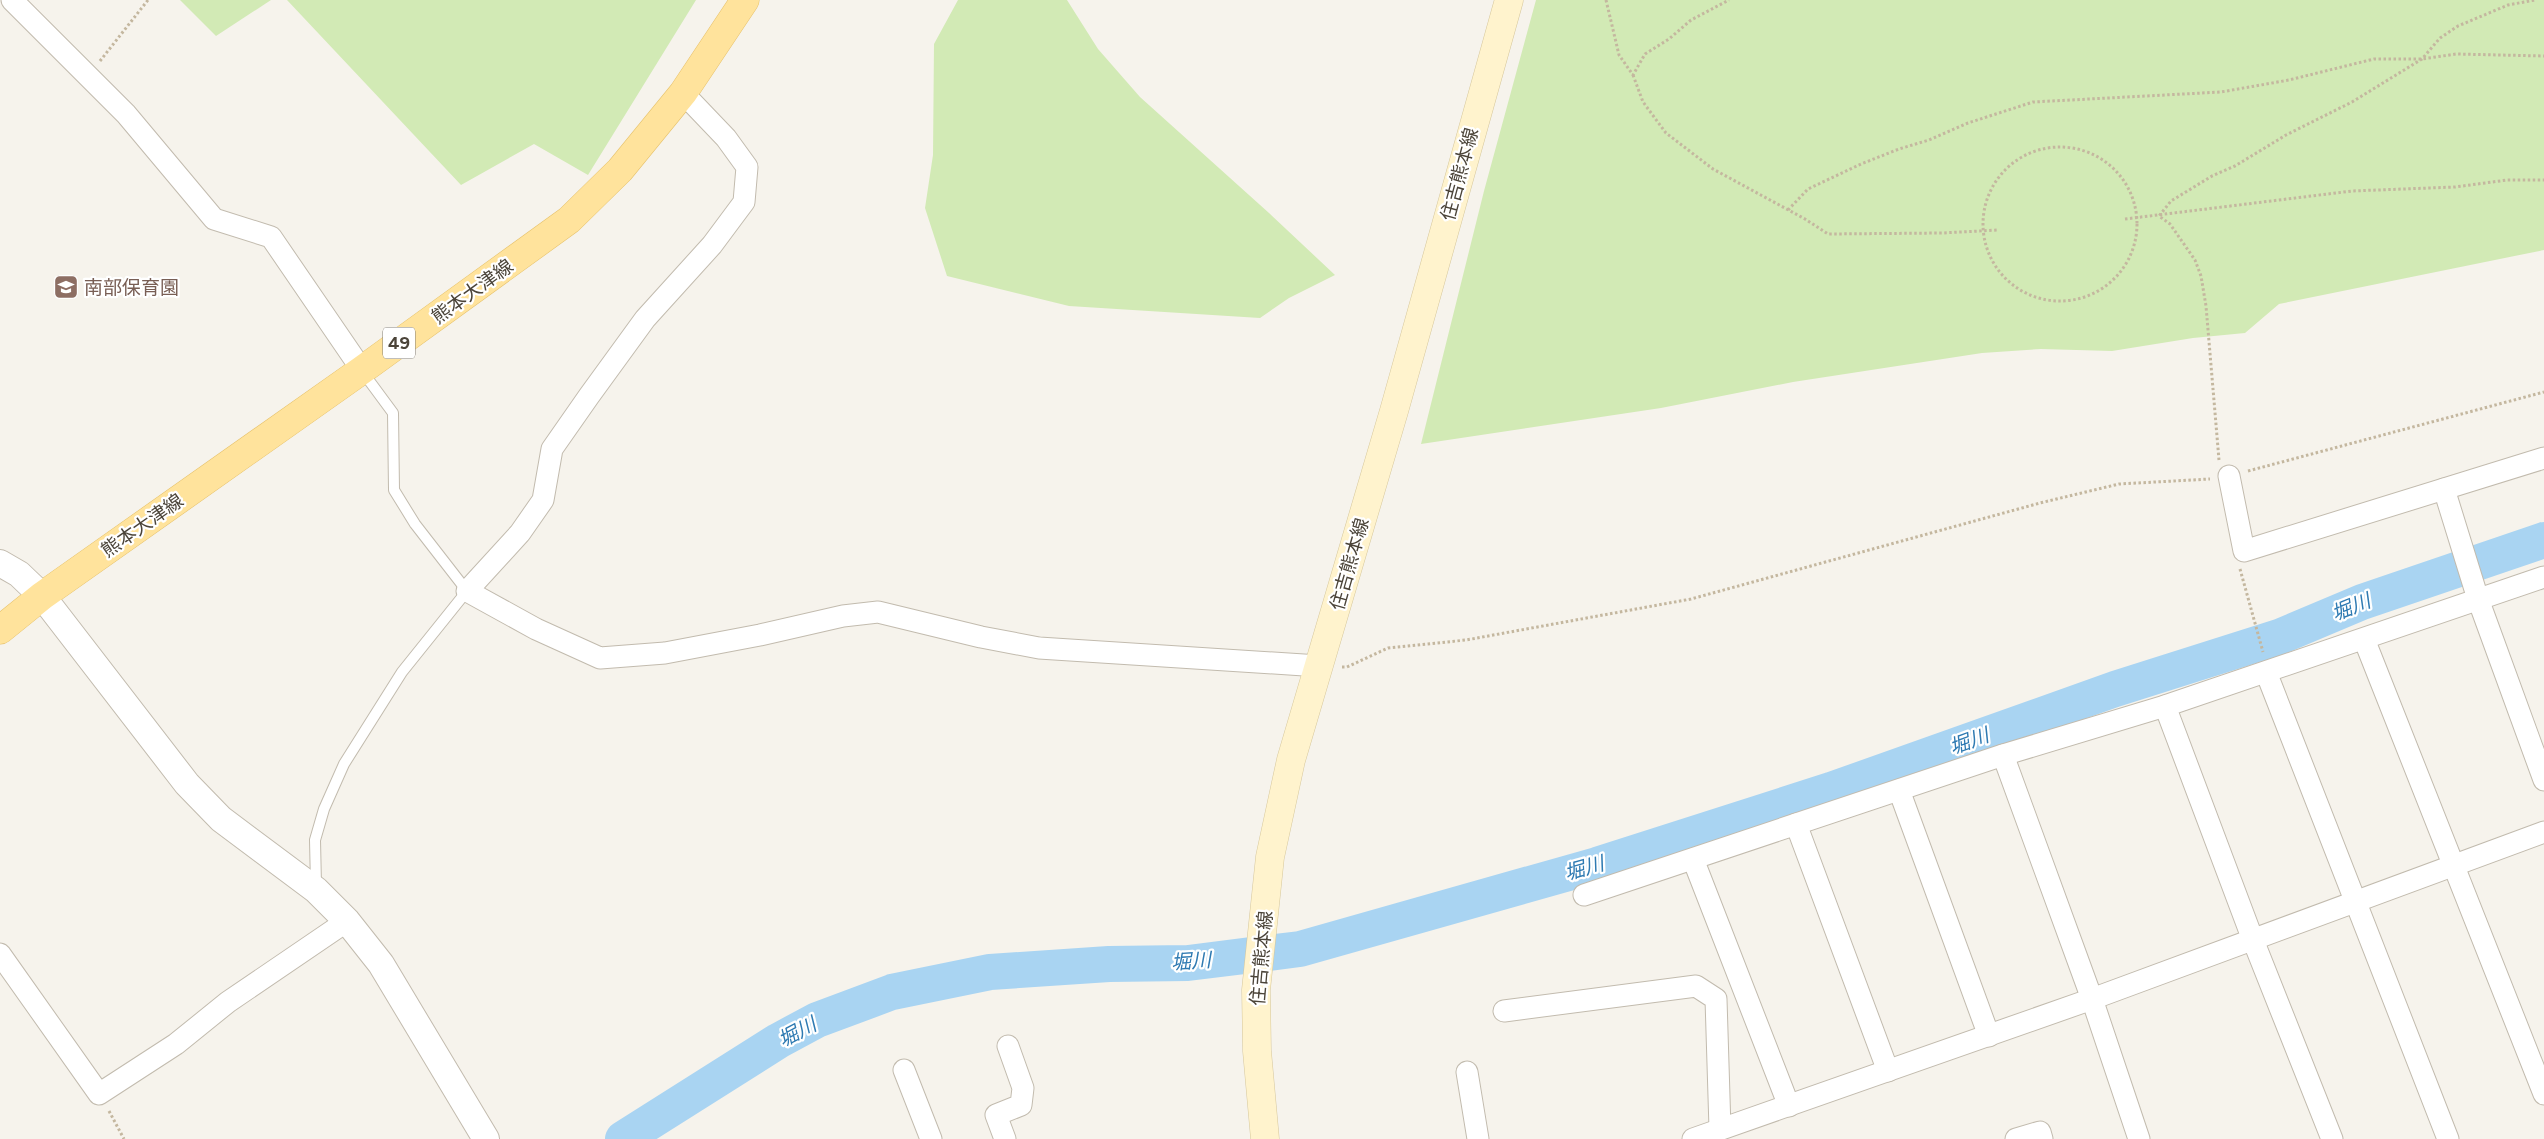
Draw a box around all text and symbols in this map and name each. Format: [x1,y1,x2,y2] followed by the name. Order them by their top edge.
[1436,125,1483,223] street label: 住吉熊本線
[427,254,517,329] street label: 熊本大津線
[53,274,79,300] school or university icon: 南部保育園
[84,276,179,299] place label: 南部保育園
[383,328,415,358] road number: 49
[97,489,188,562] street label: 熊本大津線
[1325,515,1374,613] street label: 住吉熊本線
[2328,588,2376,626] water label: 堀川
[1946,722,1994,759] water label: 堀川
[1561,850,1608,885] water label: 堀川
[1246,910,1277,1006] street label: 住吉熊本線
[1170,947,1214,974] water label: 堀川
[774,1011,822,1052] water label: 堀川

